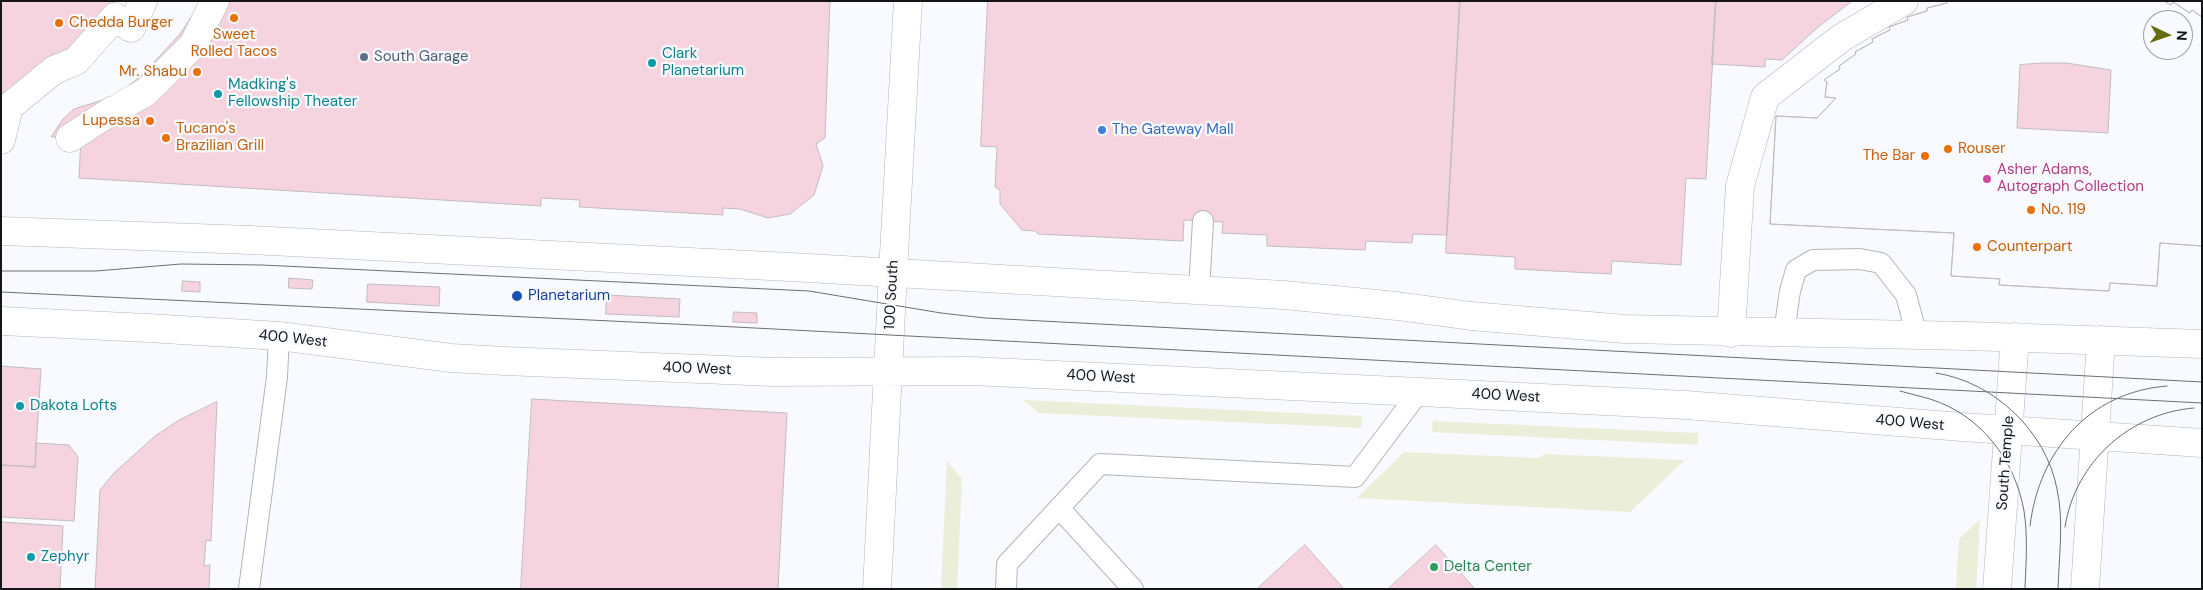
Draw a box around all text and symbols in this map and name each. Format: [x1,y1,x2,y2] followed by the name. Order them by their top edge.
[2143,10,2193,60] north arrow
[228,12,240,24] marker: Sweet Rolled Tacos
[69,14,173,32] place label: Chedda Burger
[53,17,65,29] marker: Chedda Burger
[191,26,277,61] place label: Sweet Rolled Tacos
[2173,30,2191,41] text: N
[662,45,744,80] place label: Clark Planetarium
[374,48,469,66] place label: South Garage
[358,51,370,63] marker: South Garage
[646,57,658,69] marker: Clark Planetarium
[119,63,187,81] place label: Mr. Shabu
[191,66,203,78] marker: Mr. Shabu
[228,76,357,111] place label: Madking's Fellowship Theater
[212,88,224,100] marker: Madking's Fellowship Theater
[82,112,140,130] place label: Lupessa
[144,115,156,127] marker: Lupessa
[176,120,264,155] place label: Tucano's Brazilian Grill
[1112,121,1234,139] place label: The Gateway Mall
[1096,124,1108,136] marker: The Gateway Mall
[160,132,172,144] marker: Tucano's Brazilian Grill
[1958,140,2006,158] place label: Rouser
[1942,143,1954,155] marker: Rouser
[1863,147,1915,165] place label: The Bar
[1919,150,1931,162] marker: The Bar
[1997,161,2144,196] place label: Asher Adams, Autograph Collection
[1981,173,1993,185] marker: Asher Adams, Autograph Collection
[2041,201,2086,219] place label: No. 119
[2025,204,2037,216] marker: No. 119
[1987,238,2073,256] place label: Counterpart
[1971,241,1983,253] marker: Counterpart
[881,260,903,330] street label: 100 South
[528,287,610,305] place label: Planetarium
[510,289,524,303] marker: Planetarium
[258,326,328,352] street label: 400 West
[662,359,732,379] street label: 400 West
[1066,366,1136,388] street label: 400 West
[1471,385,1541,407] street label: 400 West
[30,397,117,415] place label: Dakota Lofts
[14,400,26,412] marker: Dakota Lofts
[1875,411,1945,435] street label: 400 West
[1994,415,2018,511] street label: South Temple
[41,548,89,566] place label: Zephyr
[25,551,37,563] marker: Zephyr
[1444,558,1532,576] place label: Delta Center
[1428,561,1440,573] marker: Delta Center

